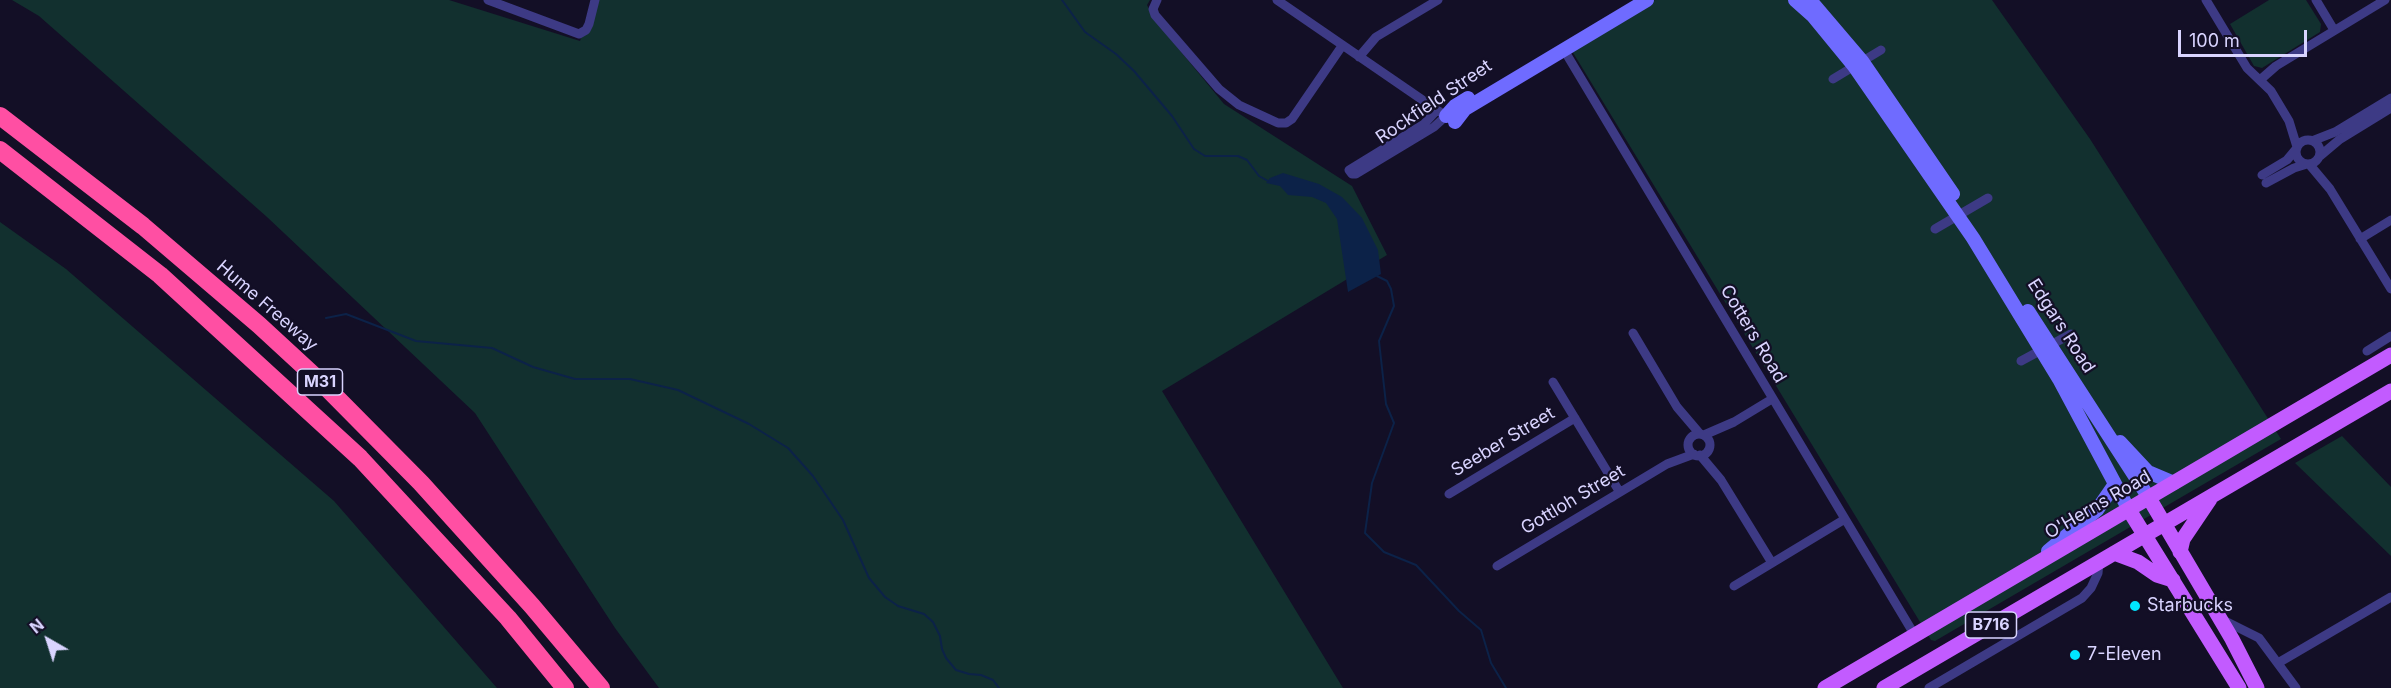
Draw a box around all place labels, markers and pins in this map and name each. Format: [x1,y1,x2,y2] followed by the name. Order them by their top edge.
[2147,595,2233,617] place label: Starbucks
[2128,599,2142,613] marker: Starbucks
[2087,644,2162,666] place label: 7-Eleven
[2068,648,2082,662] marker: 7-Eleven

